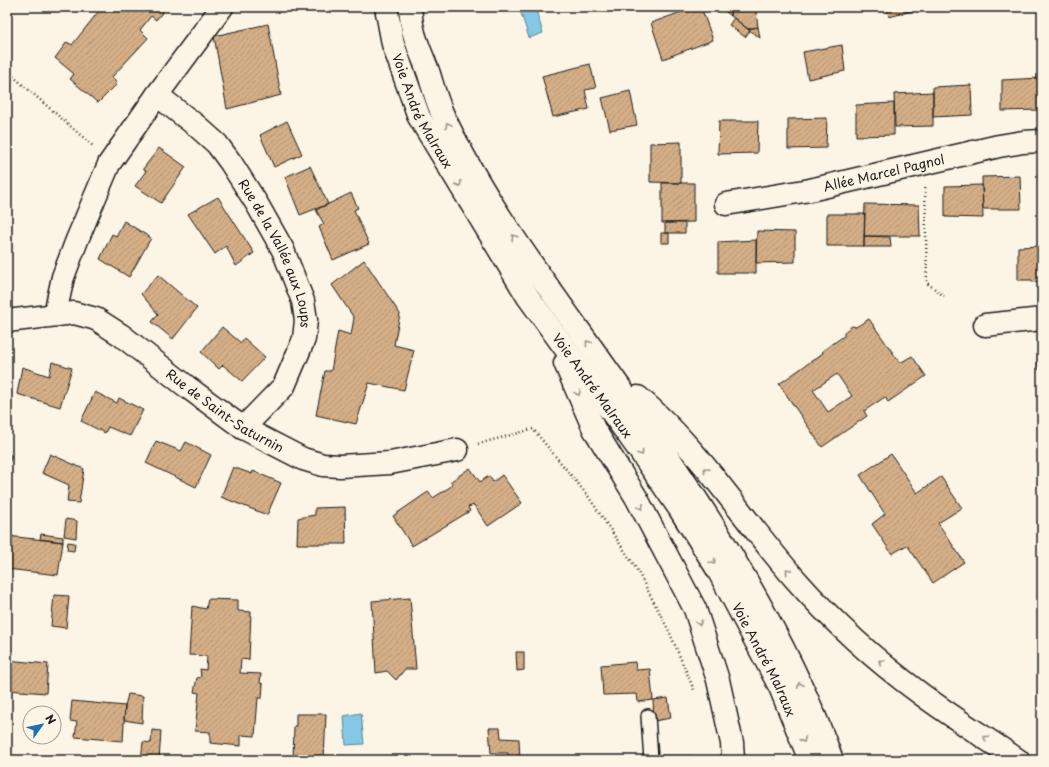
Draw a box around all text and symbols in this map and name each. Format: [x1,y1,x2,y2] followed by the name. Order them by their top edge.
[388,51,458,172] street label: Voie André Malraux
[446,121,453,129] one-way arrow
[821,149,946,196] street label: Allée Marcel Pagnol
[234,175,316,329] street label: Rue de la Vallée aux Loups
[454,180,462,187] one-way arrow
[512,234,519,241] one-way arrow
[548,329,637,442] street label: Voie André Malraux
[586,340,593,347] one-way arrow
[162,364,287,457] street label: Rue de Saint-Saturnin
[574,390,582,397] one-way arrow
[636,449,644,456] one-way arrow
[704,467,711,474] one-way arrow
[637,503,644,510] one-way arrow
[708,557,715,564] one-way arrow
[785,568,792,576] one-way arrow
[728,599,801,719] street label: Voie André Malraux
[695,619,703,626] one-way arrow
[878,659,885,666] one-way arrow
[797,682,805,689] one-way arrow
[22,705,62,745] north arrow
[41,711,60,728] text: N
[983,735,990,743] one-way arrow
[798,737,806,744] one-way arrow

